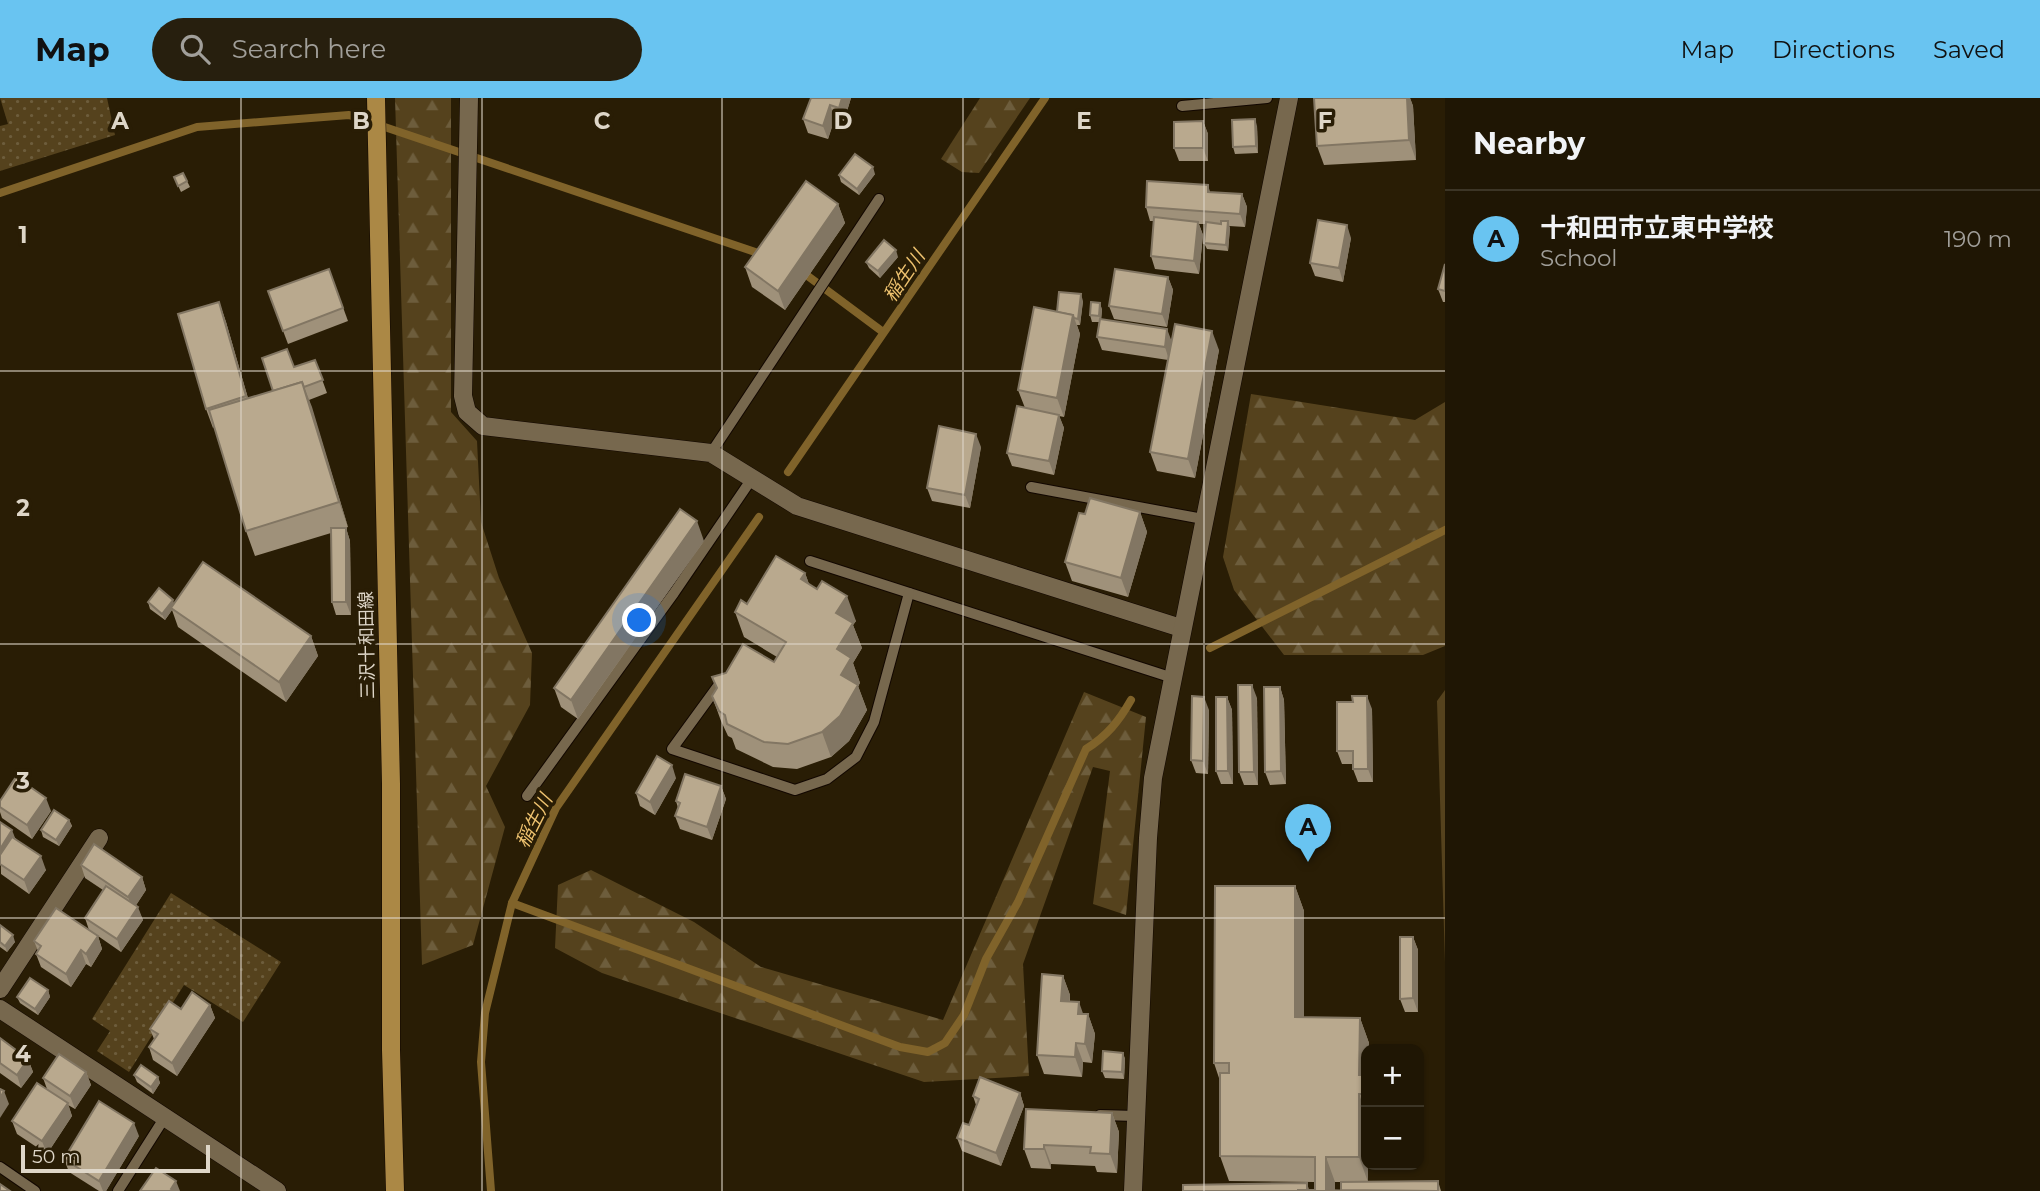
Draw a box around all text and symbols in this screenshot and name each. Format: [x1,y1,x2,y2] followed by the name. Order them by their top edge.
[152,18,642,81] search box
[35,29,110,69] text: Map
[176,30,214,68] icon: search
[232,33,386,65] text: Search here
[1681,35,1734,64] text: Map
[1772,35,1895,64] text: Directions
[1933,35,2005,64] text: Saved
[110,107,129,135] text: A
[352,107,370,135] text: B
[594,107,611,135] text: C
[834,107,853,135] text: D
[1076,107,1092,135] text: E
[1318,107,1333,135] text: F
[1473,125,1585,162] text: Nearby
[1540,212,1774,244] text: 十和田市立東中学校
[18,221,28,249] text: 1
[1487,225,1505,253] text: A
[1944,225,2012,253] text: 190 m
[879,244,931,306] water label: 稲生川
[1540,244,1618,272] text: School
[16,494,30,522] text: 2
[355,591,379,699] street label: 三沢十和田線
[622,603,656,637] your location
[15,767,30,795] text: 3
[511,789,558,852] water label: 稲生川
[1285,804,1331,862] pin: A
[15,1040,31,1068] text: 4
[1361,1044,1424,1170] map controls
[1361,1044,1424,1107] button: +
[1361,1107,1424,1170] button: −
[21,1142,210,1174] scale bar
[32,1145,80,1168] text: 50 m

